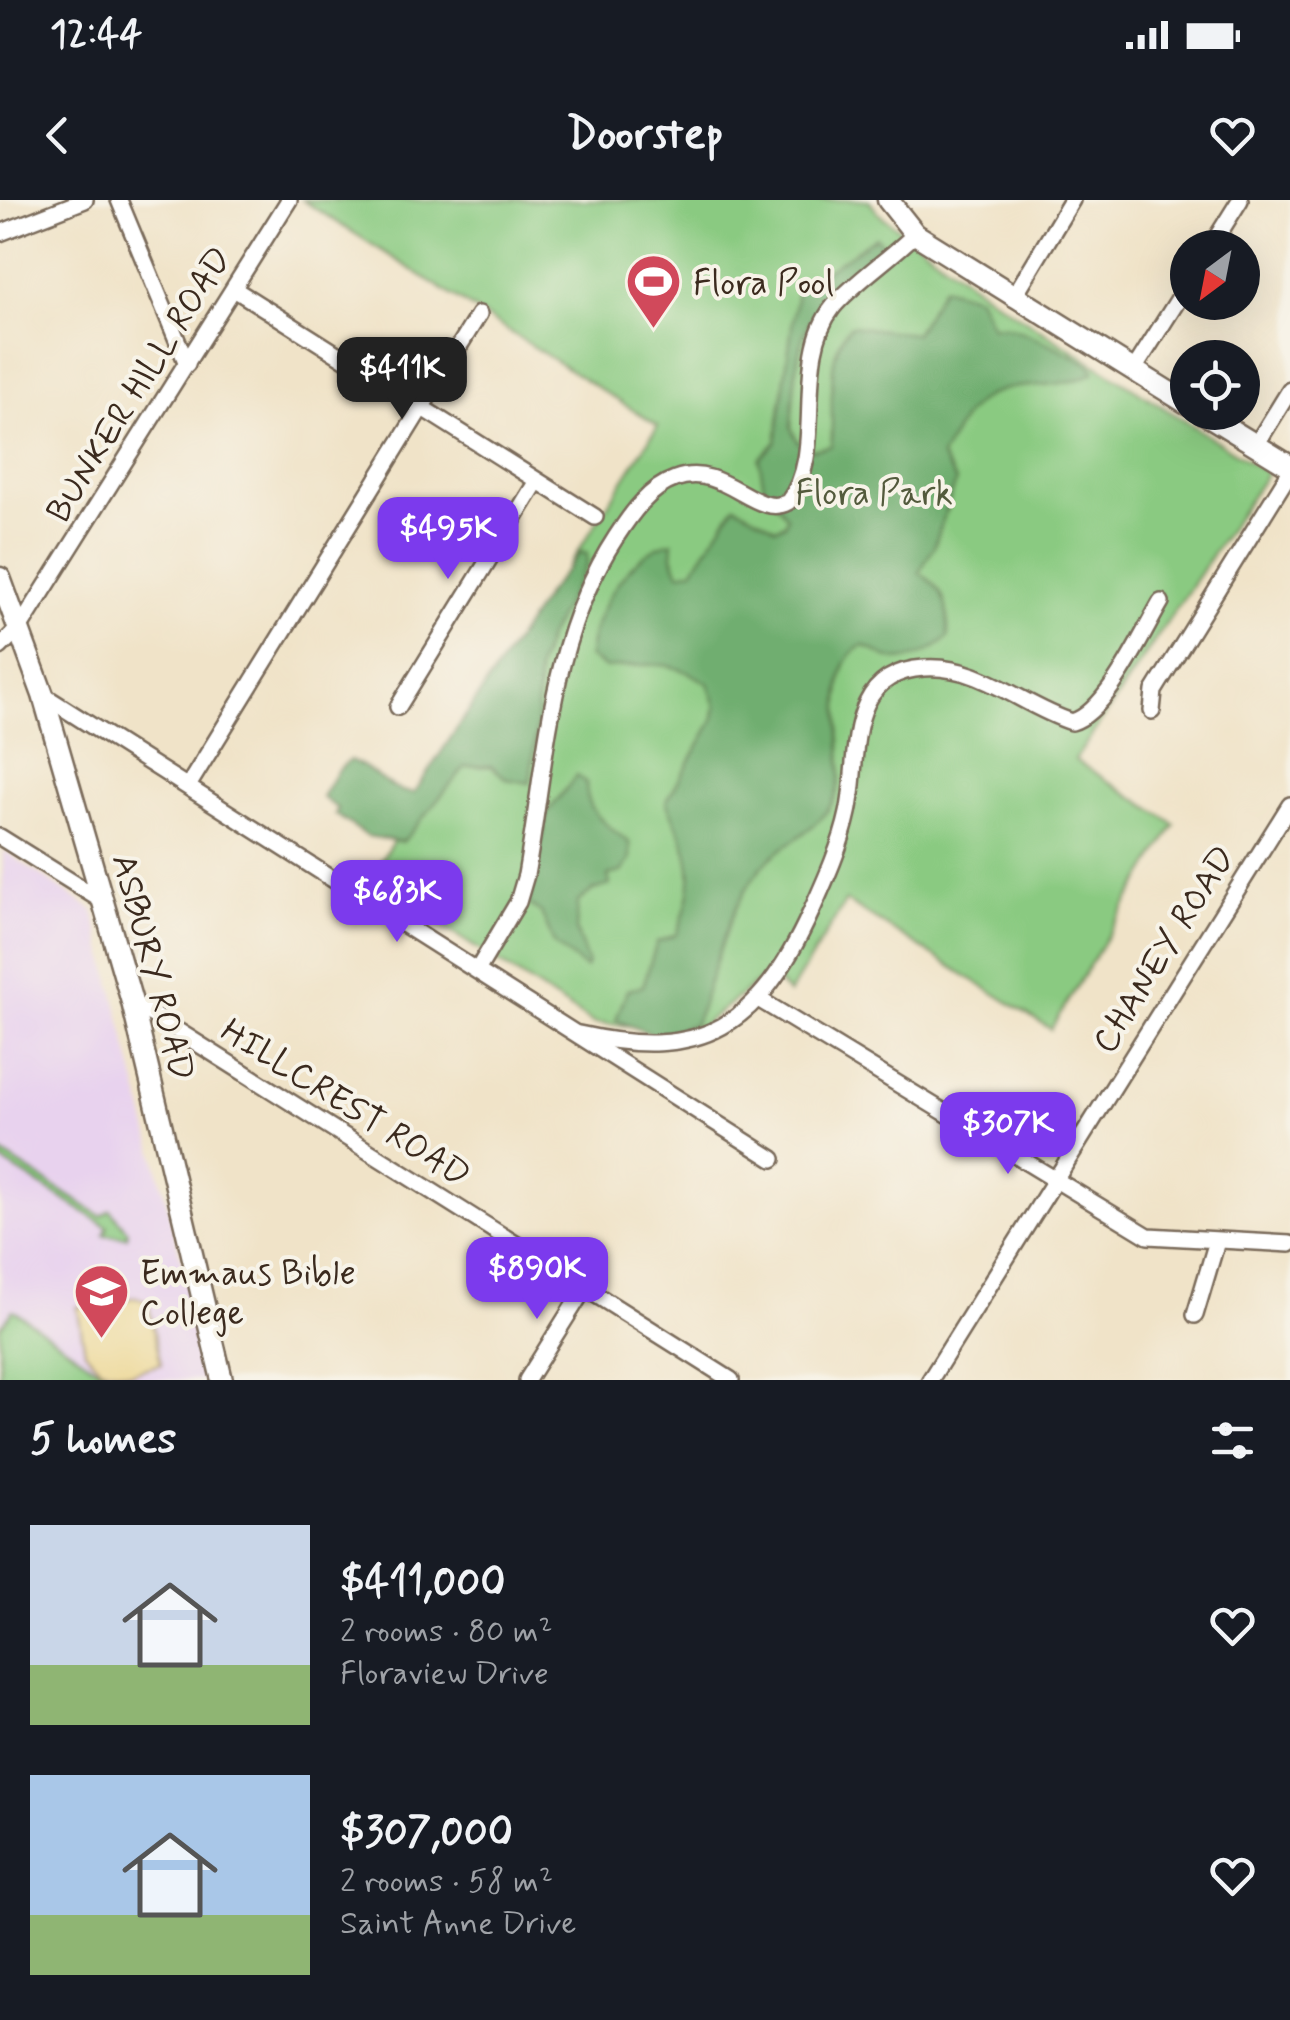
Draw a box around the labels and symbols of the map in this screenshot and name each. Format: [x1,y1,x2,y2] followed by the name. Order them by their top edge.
[1170,230,1260,320] north arrow
[36,239,243,532] street label: BUNKER HILL ROAD
[624,252,684,331] sports icon: Flora Pool
[693,261,834,307] place label: Flora Pool
[332,337,472,422] pin: $411K
[795,471,953,517] park label: Flora Park
[378,497,518,582] pin: $495K
[1083,838,1247,1062] street label: CHANEY ROAD
[100,849,204,1086] street label: ASBURY ROAD
[327,860,467,945] pin: $683K
[212,1009,478,1199] street label: HILLCREST ROAD
[938,1092,1078,1177] pin: $307K
[467,1237,607,1322] pin: $890K
[140,1251,356,1337] place label: Emmaus Bible College
[71,1262,131,1341] school or university icon: Emmaus Bible College

